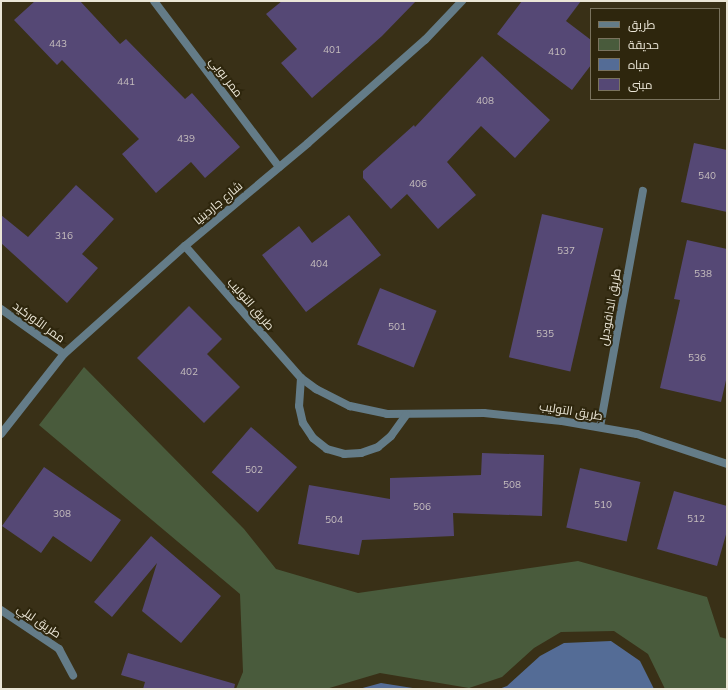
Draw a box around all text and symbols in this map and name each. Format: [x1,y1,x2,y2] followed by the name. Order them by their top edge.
[590,8,720,100] legend
[628,17,655,32] text: طريق
[628,37,659,52] text: حديقة
[49,38,67,50] house number: 443
[323,44,341,56] house number: 401
[548,46,566,58] house number: 410
[206,54,246,100] street label: ممر بوبي
[628,57,650,72] text: مياه
[117,76,135,88] house number: 441
[628,77,653,92] text: مبنى
[476,95,494,107] house number: 408
[177,133,195,145] house number: 439
[698,170,716,182] house number: 540
[191,178,245,228] street label: شارع جاردينيا
[409,178,427,190] house number: 406
[55,230,73,242] house number: 316
[557,245,575,257] house number: 537
[310,258,328,270] house number: 404
[596,267,624,347] street label: طريق الدافوديل
[694,268,712,280] house number: 538
[225,275,277,333] street label: طريق التوليب
[10,298,68,346] street label: ممر الأوركيد
[388,321,406,333] house number: 501
[536,328,554,340] house number: 535
[688,352,706,364] house number: 536
[180,366,198,378] house number: 402
[538,399,604,423] street label: طريق التوليب
[245,464,263,476] house number: 502
[503,479,521,491] house number: 508
[594,499,612,511] house number: 510
[413,501,431,513] house number: 506
[53,508,71,520] house number: 308
[687,513,705,525] house number: 512
[325,514,343,526] house number: 504
[14,601,64,641] street label: طريق ليلي

